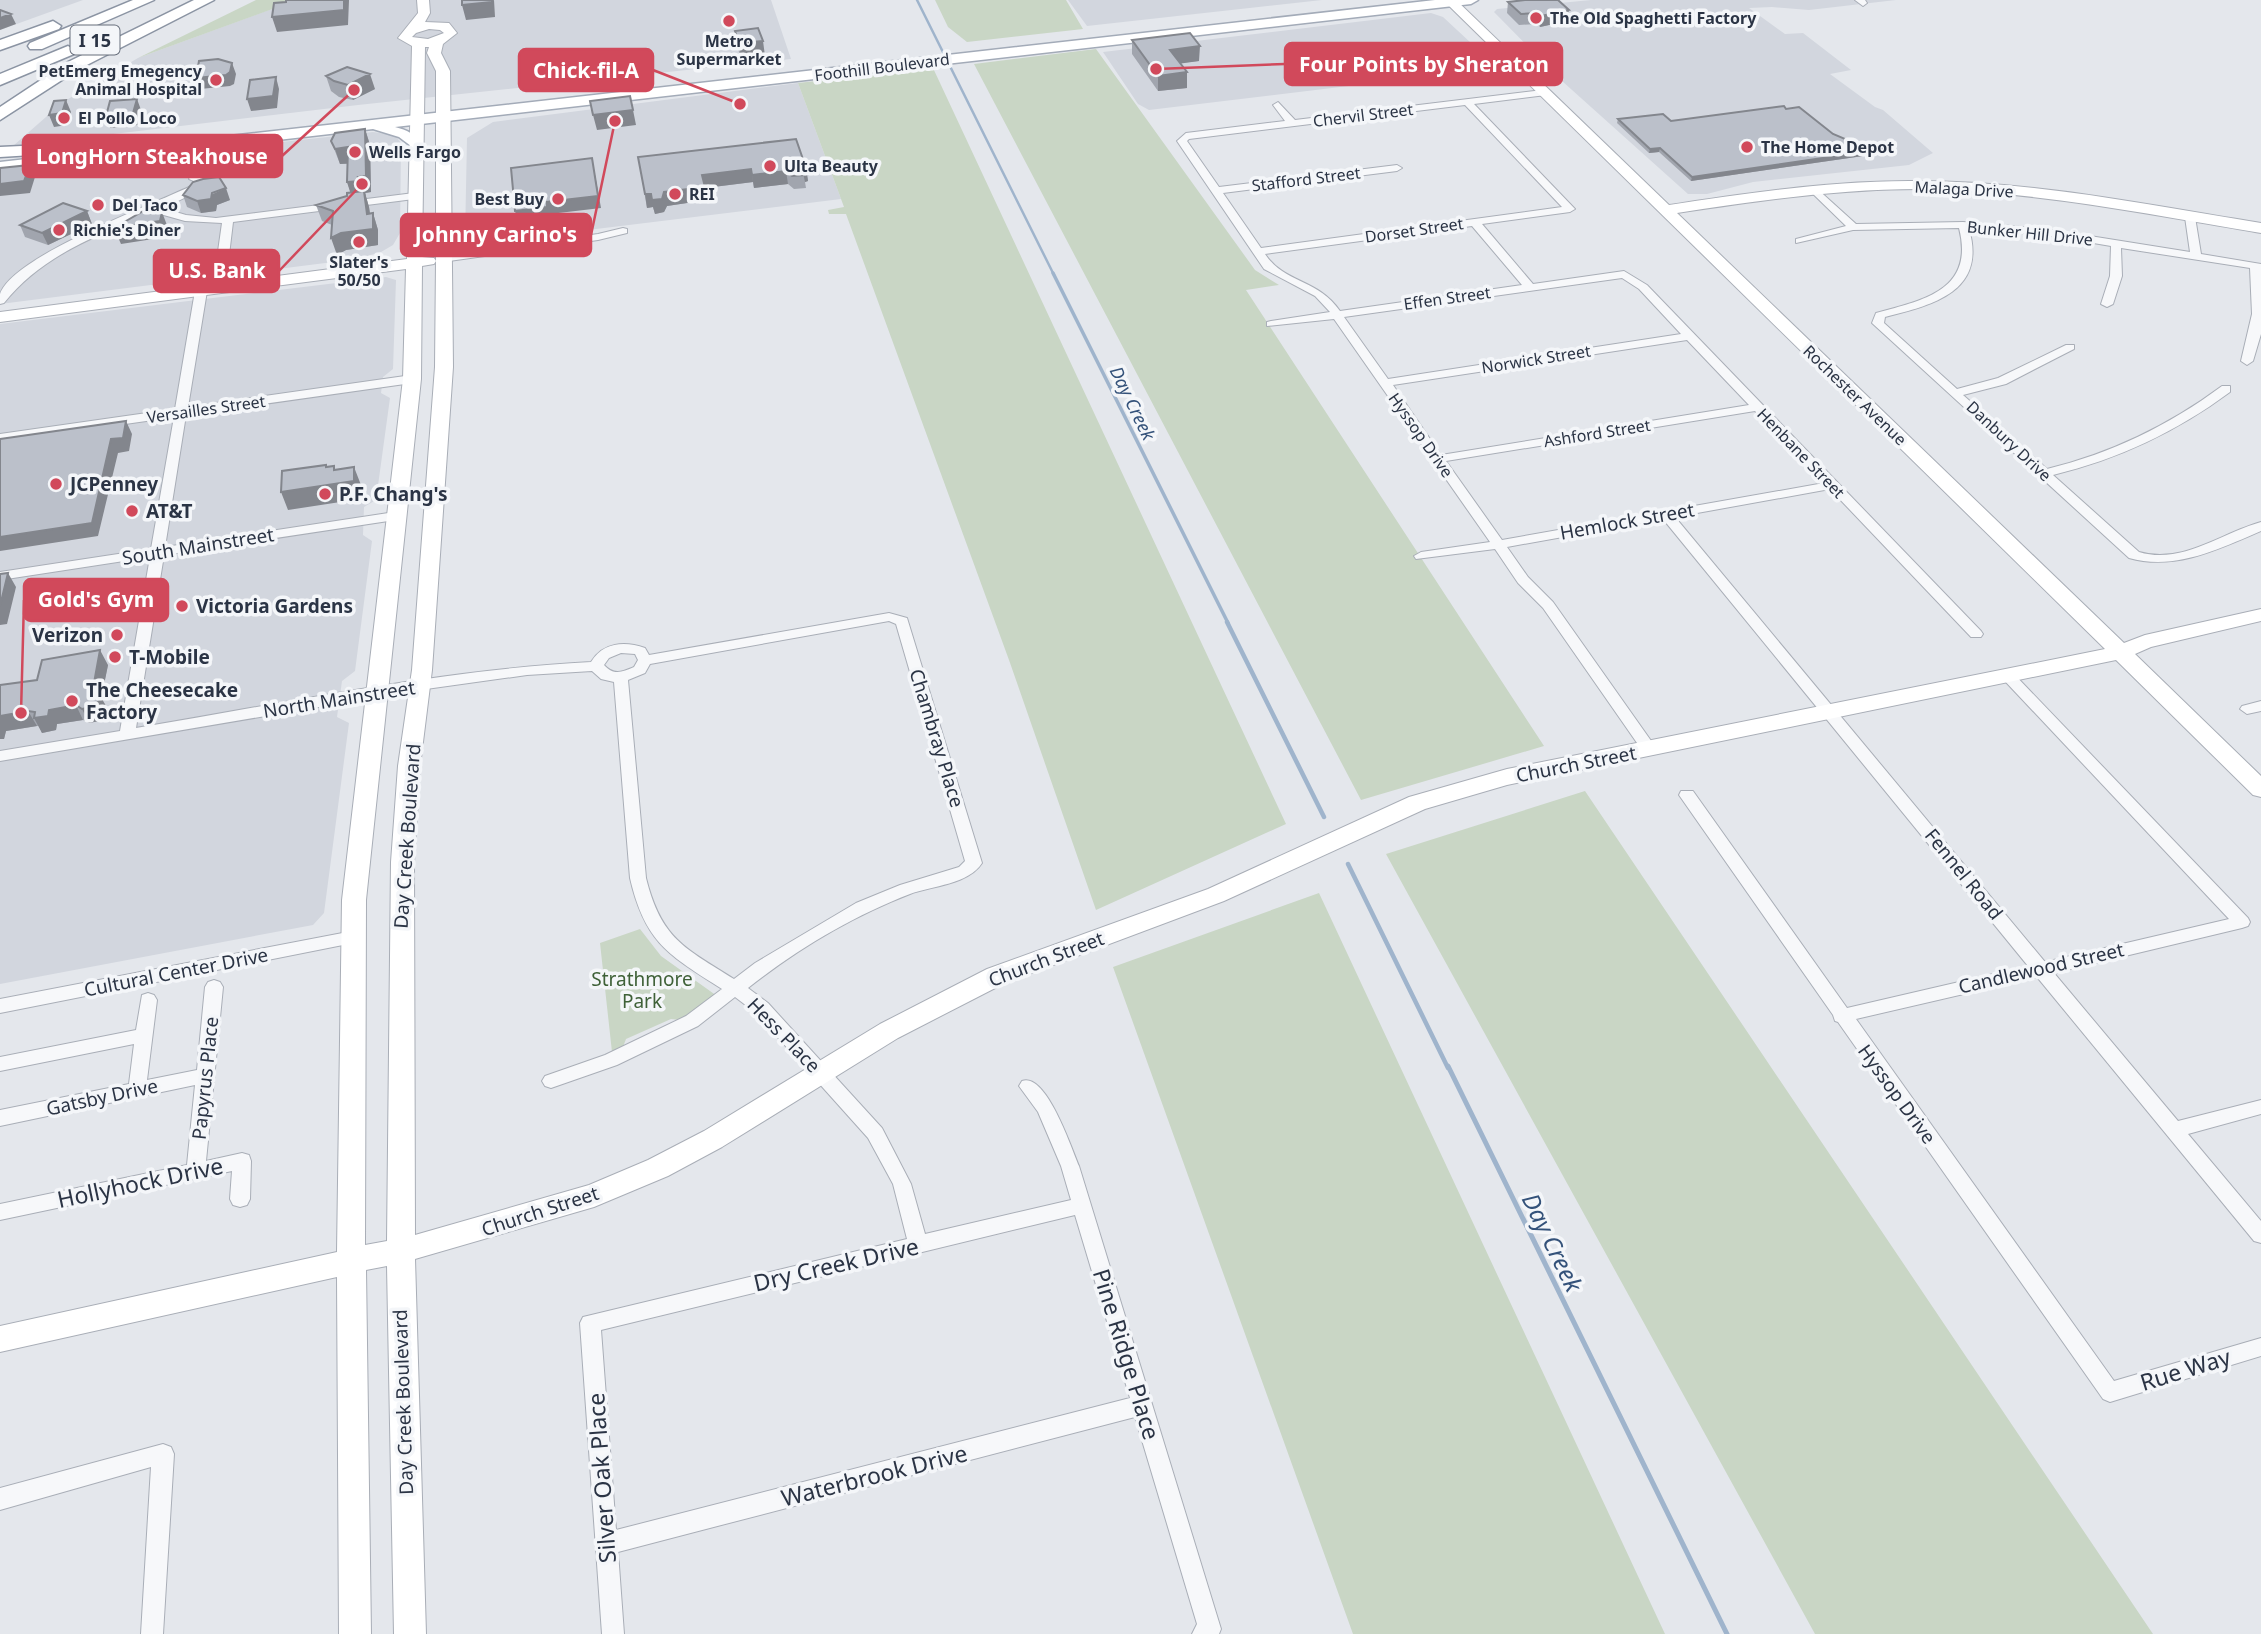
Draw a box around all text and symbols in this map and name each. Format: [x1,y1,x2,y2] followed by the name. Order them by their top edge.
[1550,7,1757,29] place label: The Old Spaghetti Factory
[1528,10,1544,26] marker: The Old Spaghetti Factory
[721,13,737,29] marker: Metro Supermarket
[70,26,119,55] road number: I 15
[677,30,781,70] place label: Metro Supermarket
[1285,43,1562,85] callout: Four Points by Sheraton
[813,48,951,86] street label: Foothill Boulevard
[519,49,653,91] callout: Chick-fil-A
[1299,50,1549,78] text: Four Points by Sheraton
[533,56,639,84] text: Chick-fil-A
[39,60,203,100] place label: PetEmerg Emegency Animal Hospital
[208,72,224,88] marker: PetEmerg Emegency Animal Hospital
[1312,98,1415,132] street label: Chervil Street
[78,107,177,129] place label: El Pollo Loco
[56,110,72,126] marker: El Pollo Loco
[23,135,282,177] callout: LongHorn Steakhouse
[1761,136,1894,158] place label: The Home Depot
[1739,139,1755,155] marker: The Home Depot
[369,141,461,163] place label: Wells Fargo
[36,142,268,170] text: LongHorn Steakhouse
[347,144,363,160] marker: Wells Fargo
[784,155,879,177] place label: Ulta Beauty
[762,158,778,174] marker: Ulta Beauty
[1250,161,1362,197] street label: Stafford Street
[1914,175,2014,203] street label: Malaga Drive
[689,183,715,205] place label: REI
[667,186,683,202] marker: REI
[474,188,545,210] place label: Best Buy
[550,191,566,207] marker: Best Buy
[112,194,178,216] place label: Del Taco
[90,197,106,213] marker: Del Taco
[1363,212,1465,248] street label: Dorset Street
[401,214,591,256] callout: Johnny Carino's
[1966,215,2094,251] street label: Bunker Hill Drive
[73,219,181,241] place label: Richie's Diner
[413,220,577,248] text: Johnny Carino's
[51,222,67,238] marker: Richie's Diner
[351,234,367,250] marker: Slater's 50/50
[154,250,279,292] callout: U.S. Bank
[329,251,389,291] place label: Slater's 50/50
[168,256,267,284] text: U.S. Bank
[1402,281,1492,315] street label: Effen Street
[1480,339,1592,378] street label: Norwick Street
[1799,340,1911,450] street label: Rochester Avenue
[1105,362,1162,445] water label: Day Creek
[1384,388,1458,482] street label: Hyssop Drive
[145,390,267,428] street label: Versailles Street
[1962,396,2056,486] street label: Danbury Drive
[1752,403,1850,503] street label: Henbane Street
[1542,414,1652,452] street label: Ashford Street
[68,471,158,497] place label: JCPenney
[48,476,64,492] marker: JCPenney
[339,481,448,507] place label: P.F. Chang's
[317,486,333,502] marker: P.F. Chang's
[1558,496,1696,546] street label: Hemlock Street
[146,498,193,524] place label: AT&T
[124,503,140,519] marker: AT&T
[120,521,276,571] street label: South Mainstreet
[24,579,168,621] callout: Gold's Gym
[38,585,154,613] text: Gold's Gym
[196,593,353,619] place label: Victoria Gardens
[174,598,190,614] marker: Victoria Gardens
[32,622,103,648] place label: Verizon
[109,627,125,643] marker: Verizon
[129,644,210,670] place label: T-Mobile
[107,649,123,665] marker: T-Mobile
[904,666,970,810] street label: Chambray Place
[261,674,417,724] street label: North Mainstreet
[86,677,238,725] place label: The Cheesecake Factory
[64,693,80,709] marker: The Cheesecake Factory
[1514,740,1638,788] street label: Church Street
[388,743,426,929] street label: Day Creek Boulevard
[1919,823,2009,925] street label: Fennel Road
[984,925,1108,993] street label: Church Street
[1956,936,2126,1000] street label: Candlewood Street
[82,941,270,1003] street label: Cultural Center Drive
[591,966,693,1014] park label: Strathmore Park
[742,992,826,1078] street label: Hess Place
[186,1015,224,1141] street label: Papyrus Place
[1852,1039,1942,1149] street label: Hyssop Drive
[44,1072,160,1122] street label: Gatsby Drive
[54,1149,226,1215] street label: Hollyhock Drive
[478,1180,602,1242] street label: Church Street
[1515,1187,1592,1298] water label: Day Creek
[750,1229,922,1299] street label: Dry Creek Drive
[1086,1265,1168,1443] street label: Pine Ridge Place
[387,1309,419,1495] street label: Day Creek Boulevard
[2136,1340,2234,1398] street label: Rue Way
[579,1392,623,1564] street label: Silver Oak Place
[778,1436,970,1514] street label: Waterbrook Drive

